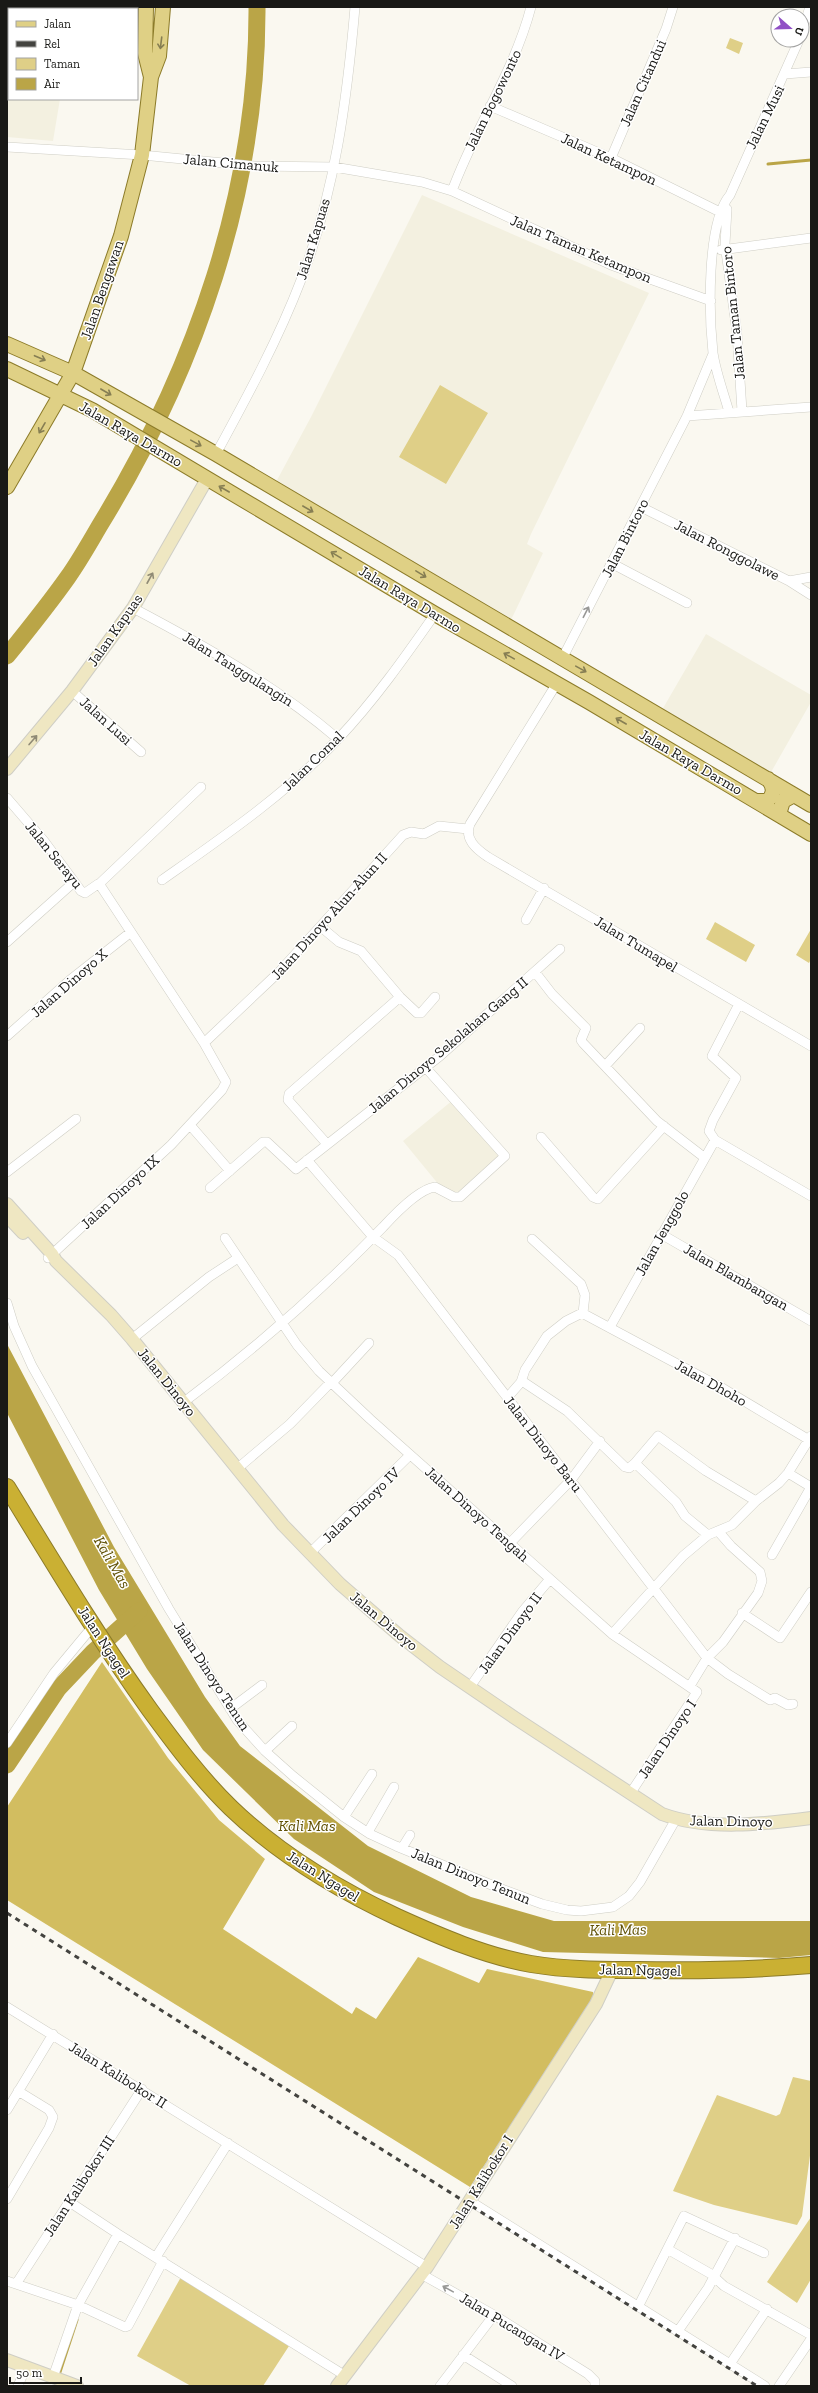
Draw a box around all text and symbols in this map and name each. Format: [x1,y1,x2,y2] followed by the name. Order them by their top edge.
[8,8,138,100] legend
[770,8,810,48] north arrow
[44,17,71,31] text: Jalan
[791,25,806,37] text: U
[157,36,164,49] one-way arrow
[44,37,60,51] text: Rel
[616,37,670,129] street label: Jalan Citandui
[461,46,525,154] street label: Jalan Bogowonto
[44,57,80,71] text: Taman
[44,77,60,91] text: Air
[742,82,788,152] street label: Jalan Musi
[558,129,660,189] street label: Jalan Ketampon
[182,150,280,176] street label: Jalan Cimanuk
[292,196,334,282] street label: Jalan Kapuas
[508,211,655,287] street label: Jalan Taman Ketampon
[77,237,128,342] street label: Jalan Bengawan
[717,245,749,381] street label: Jalan Taman Bintoro
[34,355,46,363] one-way arrow
[100,389,112,397] one-way arrow
[76,397,186,471] street label: Jalan Raya Darmo
[38,422,46,434] one-way arrow
[190,440,202,448] one-way arrow
[218,485,230,493] one-way arrow
[597,495,653,580] street label: Jalan Bintoro
[302,506,314,514] one-way arrow
[671,516,783,584] street label: Jalan Ronggolawe
[330,550,342,558] one-way arrow
[356,561,465,637] street label: Jalan Raya Darmo
[415,571,427,579] one-way arrow
[146,572,154,584] one-way arrow
[83,590,147,670] street label: Jalan Kapuas
[583,606,591,618] one-way arrow
[179,628,297,711] street label: Jalan Tanggulangin
[503,651,515,659] one-way arrow
[575,666,587,674] one-way arrow
[76,693,136,749] street label: Jalan Lusi
[615,717,627,725] one-way arrow
[636,725,746,799] street label: Jalan Raya Darmo
[279,727,347,795] street label: Jalan Comal
[28,734,37,745] one-way arrow
[21,818,87,893] street label: Jalan Serayu
[267,849,391,983] street label: Jalan Dinoyo Alun-Alun II
[591,912,681,976] street label: Jalan Tumapel
[27,945,111,1021] street label: Jalan Dinoyo X
[364,973,532,1117] street label: Jalan Dinoyo Sekolahan Gang II
[77,1151,163,1233] street label: Jalan Dinoyo IX
[631,1187,693,1279] street label: Jalan Jenggolo
[680,1240,792,1314] street label: Jalan Blambangan
[134,1344,200,1420] street label: Jalan Dinoyo
[672,1356,750,1410] street label: Jalan Dhoho
[500,1392,587,1496] street label: Jalan Dinoyo Baru
[318,1463,404,1547] street label: Jalan Dinoyo IV
[421,1463,533,1566] street label: Jalan Dinoyo Tengah
[90,1533,135,1592] water label: Kali Mas
[346,1587,422,1655] street label: Jalan Dinoyo
[475,1589,546,1677] street label: Jalan Dinoyo II
[74,1603,134,1681] street label: Jalan Ngagel
[170,1618,254,1735] street label: Jalan Dinoyo Tenun
[634,1696,700,1782] street label: Jalan Dinoyo I
[689,1811,773,1831] street label: Jalan Dinoyo
[278,1816,336,1835] water label: Kali Mas
[409,1844,534,1908] street label: Jalan Dinoyo Tenun
[283,1847,363,1905] street label: Jalan Ngagel
[589,1920,647,1939] water label: Kali Mas
[599,1960,681,1980] street label: Jalan Ngagel
[66,2038,170,2112] street label: Jalan Kalibokor II
[40,2132,118,2240] street label: Jalan Kalibokor III
[445,2132,517,2232] street label: Jalan Kalibokor I
[442,2285,454,2292] one-way arrow
[456,2289,568,2365] street label: Jalan Pucangan IV
[10,2359,81,2385] scale bar
[16,2366,43,2380] text: 50 m

